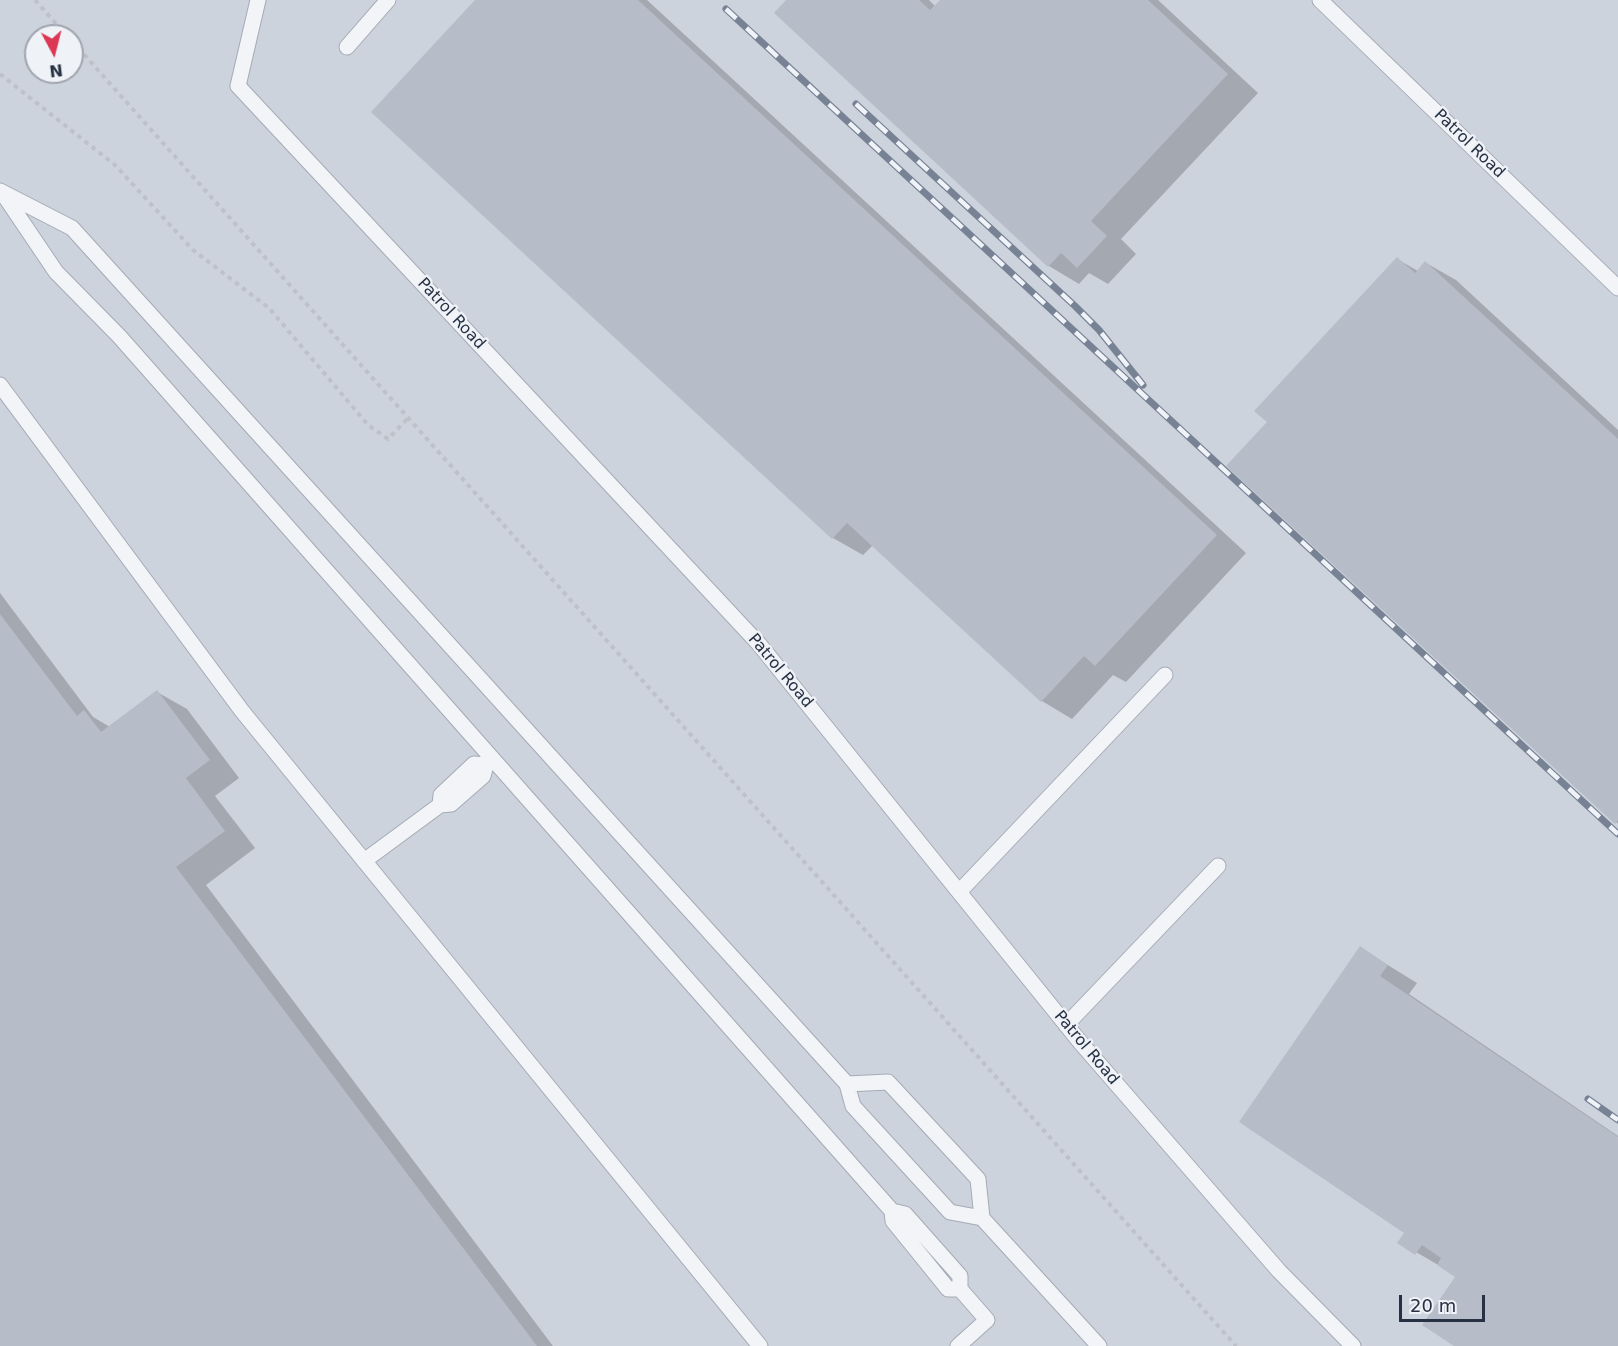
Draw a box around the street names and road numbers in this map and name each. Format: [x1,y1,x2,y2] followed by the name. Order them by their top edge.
[1430,106,1508,182] street label: Patrol Road
[413,274,489,354] street label: Patrol Road
[743,630,817,712] street label: Patrol Road
[1049,1007,1123,1089] street label: Patrol Road

